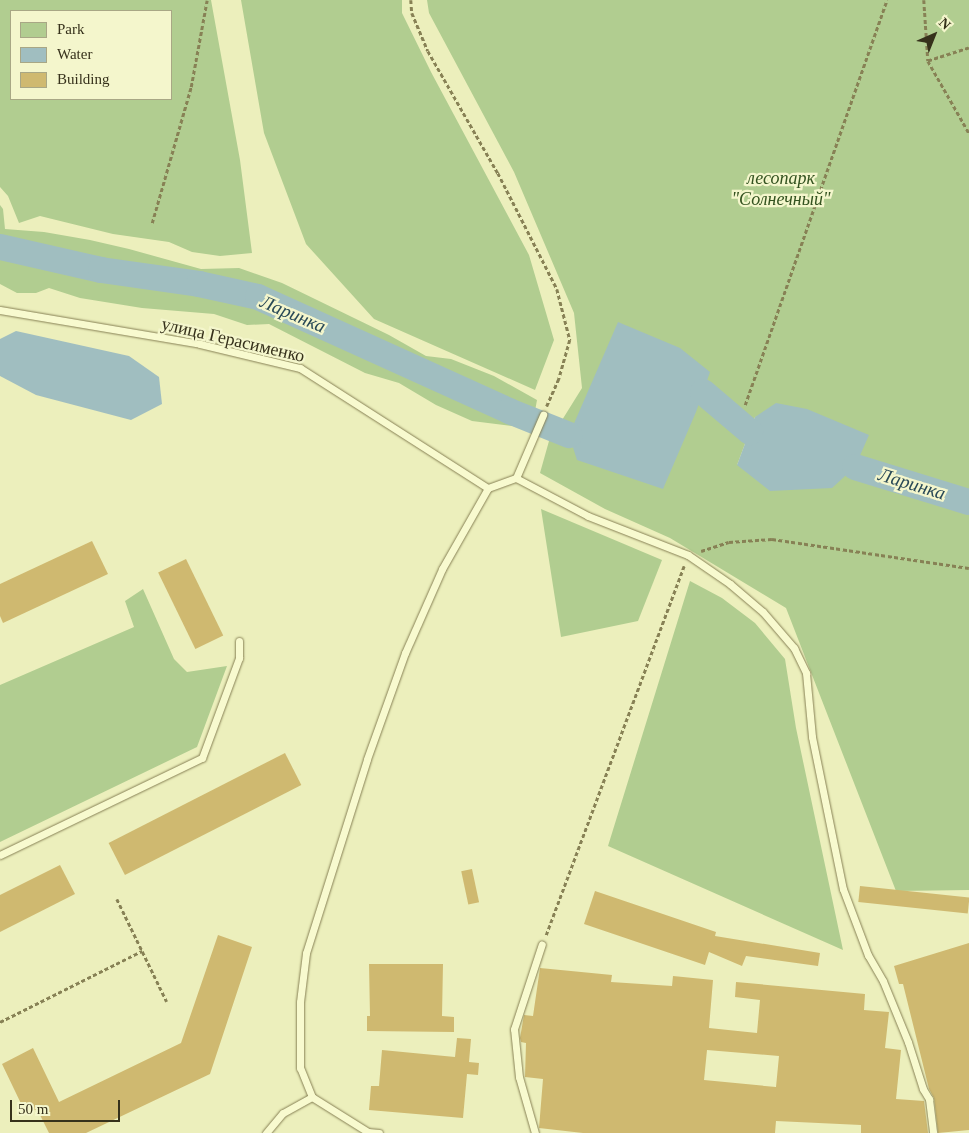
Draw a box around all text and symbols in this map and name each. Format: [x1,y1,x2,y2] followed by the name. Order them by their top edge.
[10,10,172,100] legend
[909,10,959,60] north arrow
[936,15,954,33] text: N
[57,21,85,37] text: Park
[57,46,92,62] text: Water
[57,71,110,87] text: Building
[731,168,831,210] park label: лесопарк "Солнечный"
[257,290,329,338] water label: Ларинка
[159,313,307,367] street label: улица Герасименко
[876,463,948,505] water label: Ларинка
[12,1090,122,1122] scale bar
[18,1101,48,1117] text: 50 m

